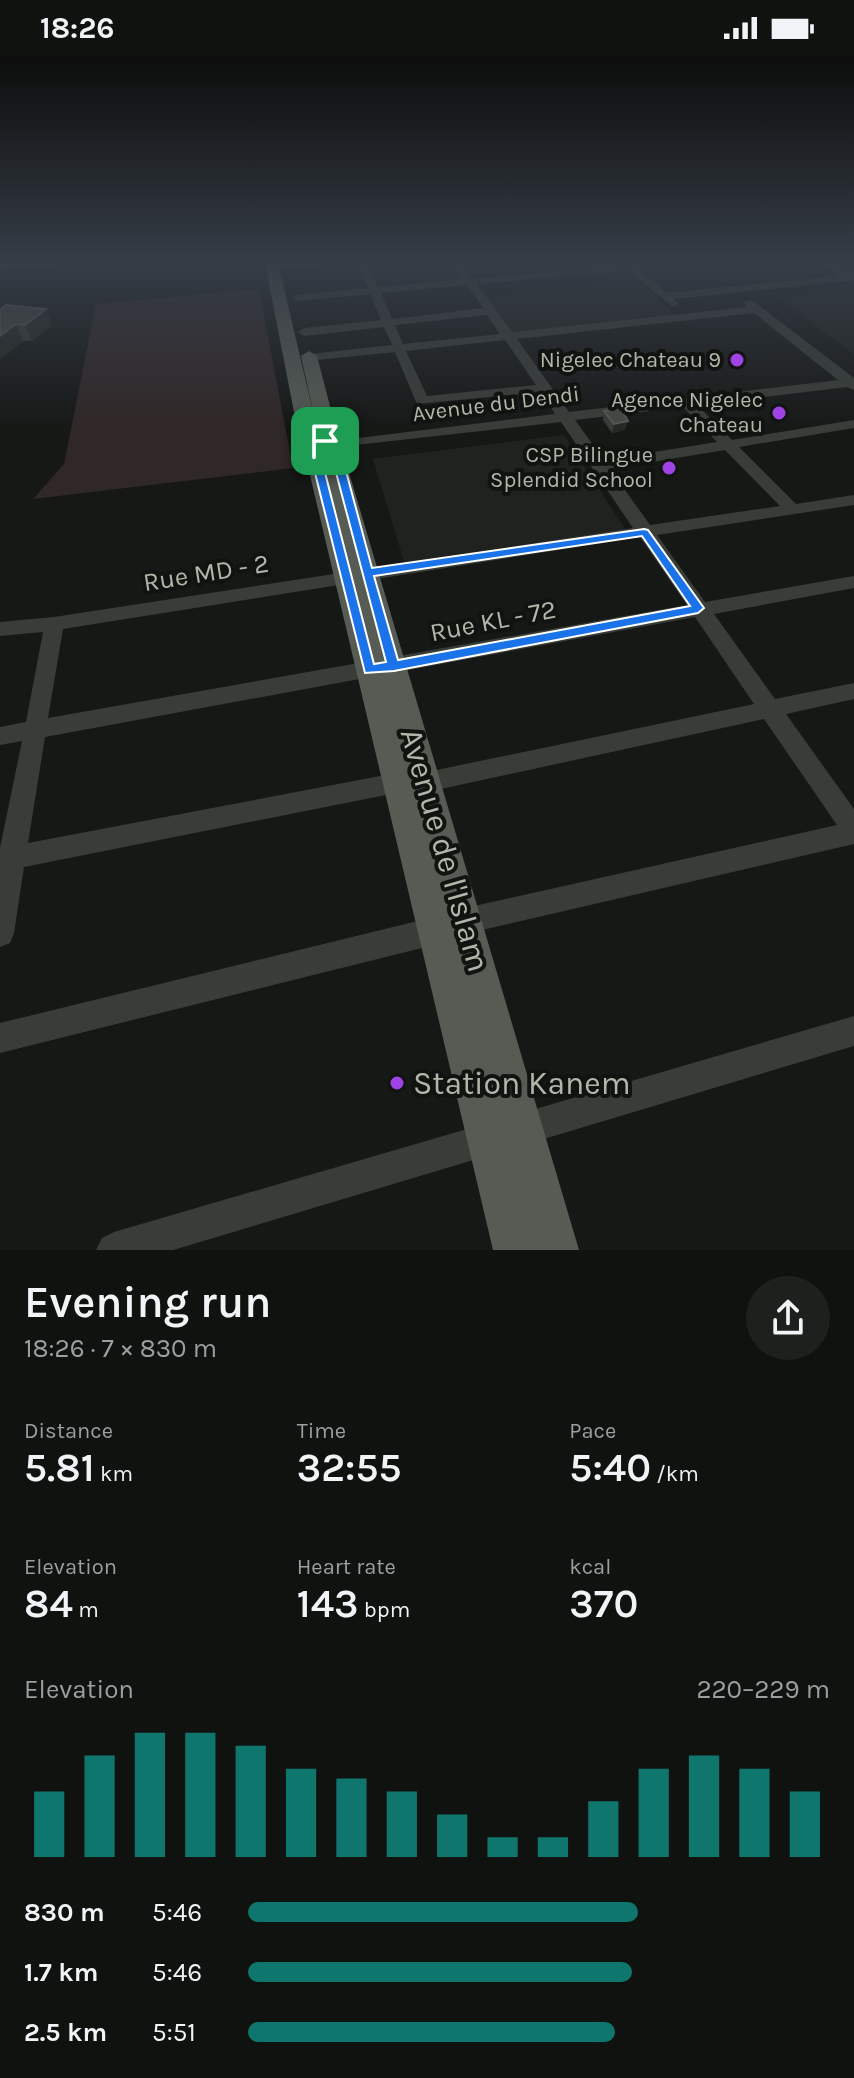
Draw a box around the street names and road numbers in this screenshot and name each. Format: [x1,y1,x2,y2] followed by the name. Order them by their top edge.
[411,381,581,427] street label: Avenue du Dendi
[141,548,271,598] street label: Rue MD - 2
[427,594,559,648] street label: Rue KL - 72
[393,724,497,976] street label: Avenue de l'Islam

